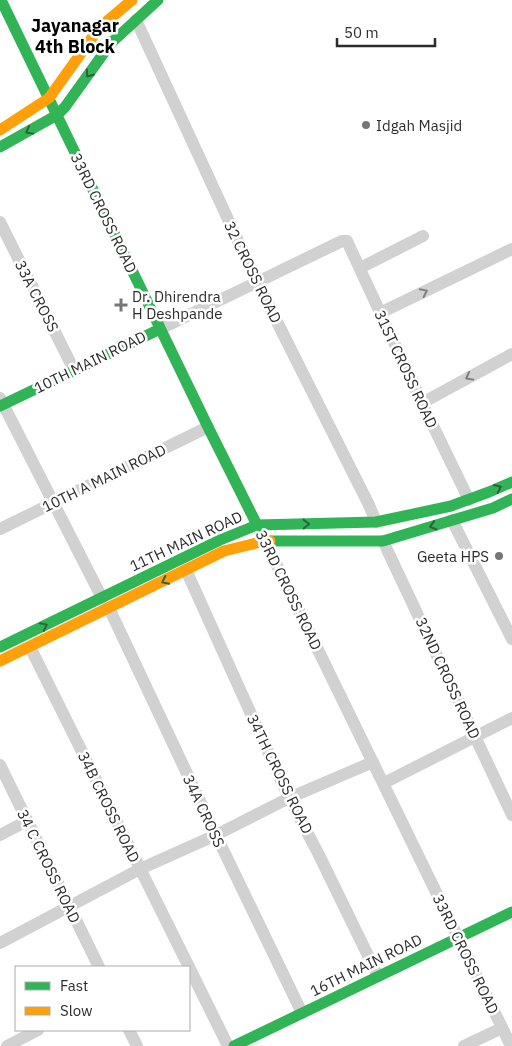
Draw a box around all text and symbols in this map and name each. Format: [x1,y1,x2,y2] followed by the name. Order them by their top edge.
[31,14,119,58] district label: Jayanagar 4th Block
[337,15,434,47] scale bar
[344,23,379,42] text: 50 m
[86,68,95,78] one-way arrow
[376,116,462,135] place label: Idgah Masjid
[360,119,372,131] marker: Idgah Masjid
[25,125,34,135] one-way arrow
[67,150,141,276] street label: 33RD CROSS ROAD
[220,218,286,326] street label: 32 CROSS ROAD
[11,257,63,335] street label: 33A CROSS
[132,287,222,323] place label: Dr. Dhirendra H Deshpande
[419,288,428,298] one-way arrow
[114,298,128,312] marker: Dr. Dhirendra H Deshpande
[370,307,442,431] street label: 31ST CROSS ROAD
[31,327,149,397] street label: 10TH MAIN ROAD
[466,371,475,381] one-way arrow
[39,440,169,516] street label: 10TH A MAIN ROAD
[493,484,502,495] one-way arrow
[127,507,245,575] street label: 11TH MAIN ROAD
[302,519,310,529] one-way arrow
[429,521,437,531] one-way arrow
[252,527,326,653] street label: 33RD CROSS ROAD
[417,547,489,566] place label: Geeta HPS
[493,550,505,562] marker: Geeta HPS
[161,575,170,585] one-way arrow
[412,614,484,742] street label: 32ND CROSS ROAD
[39,622,48,632] one-way arrow
[243,711,317,837] street label: 34TH CROSS ROAD
[74,748,144,866] street label: 34B CROSS ROAD
[179,772,229,850] street label: 34A CROSS
[13,806,85,926] street label: 34 C CROSS ROAD
[429,891,503,1017] street label: 33RD CROSS ROAD
[307,930,425,1000] street label: 16TH MAIN ROAD
[15,966,190,1031] legend
[60,976,88,995] text: Fast
[60,1001,93,1020] text: Slow

